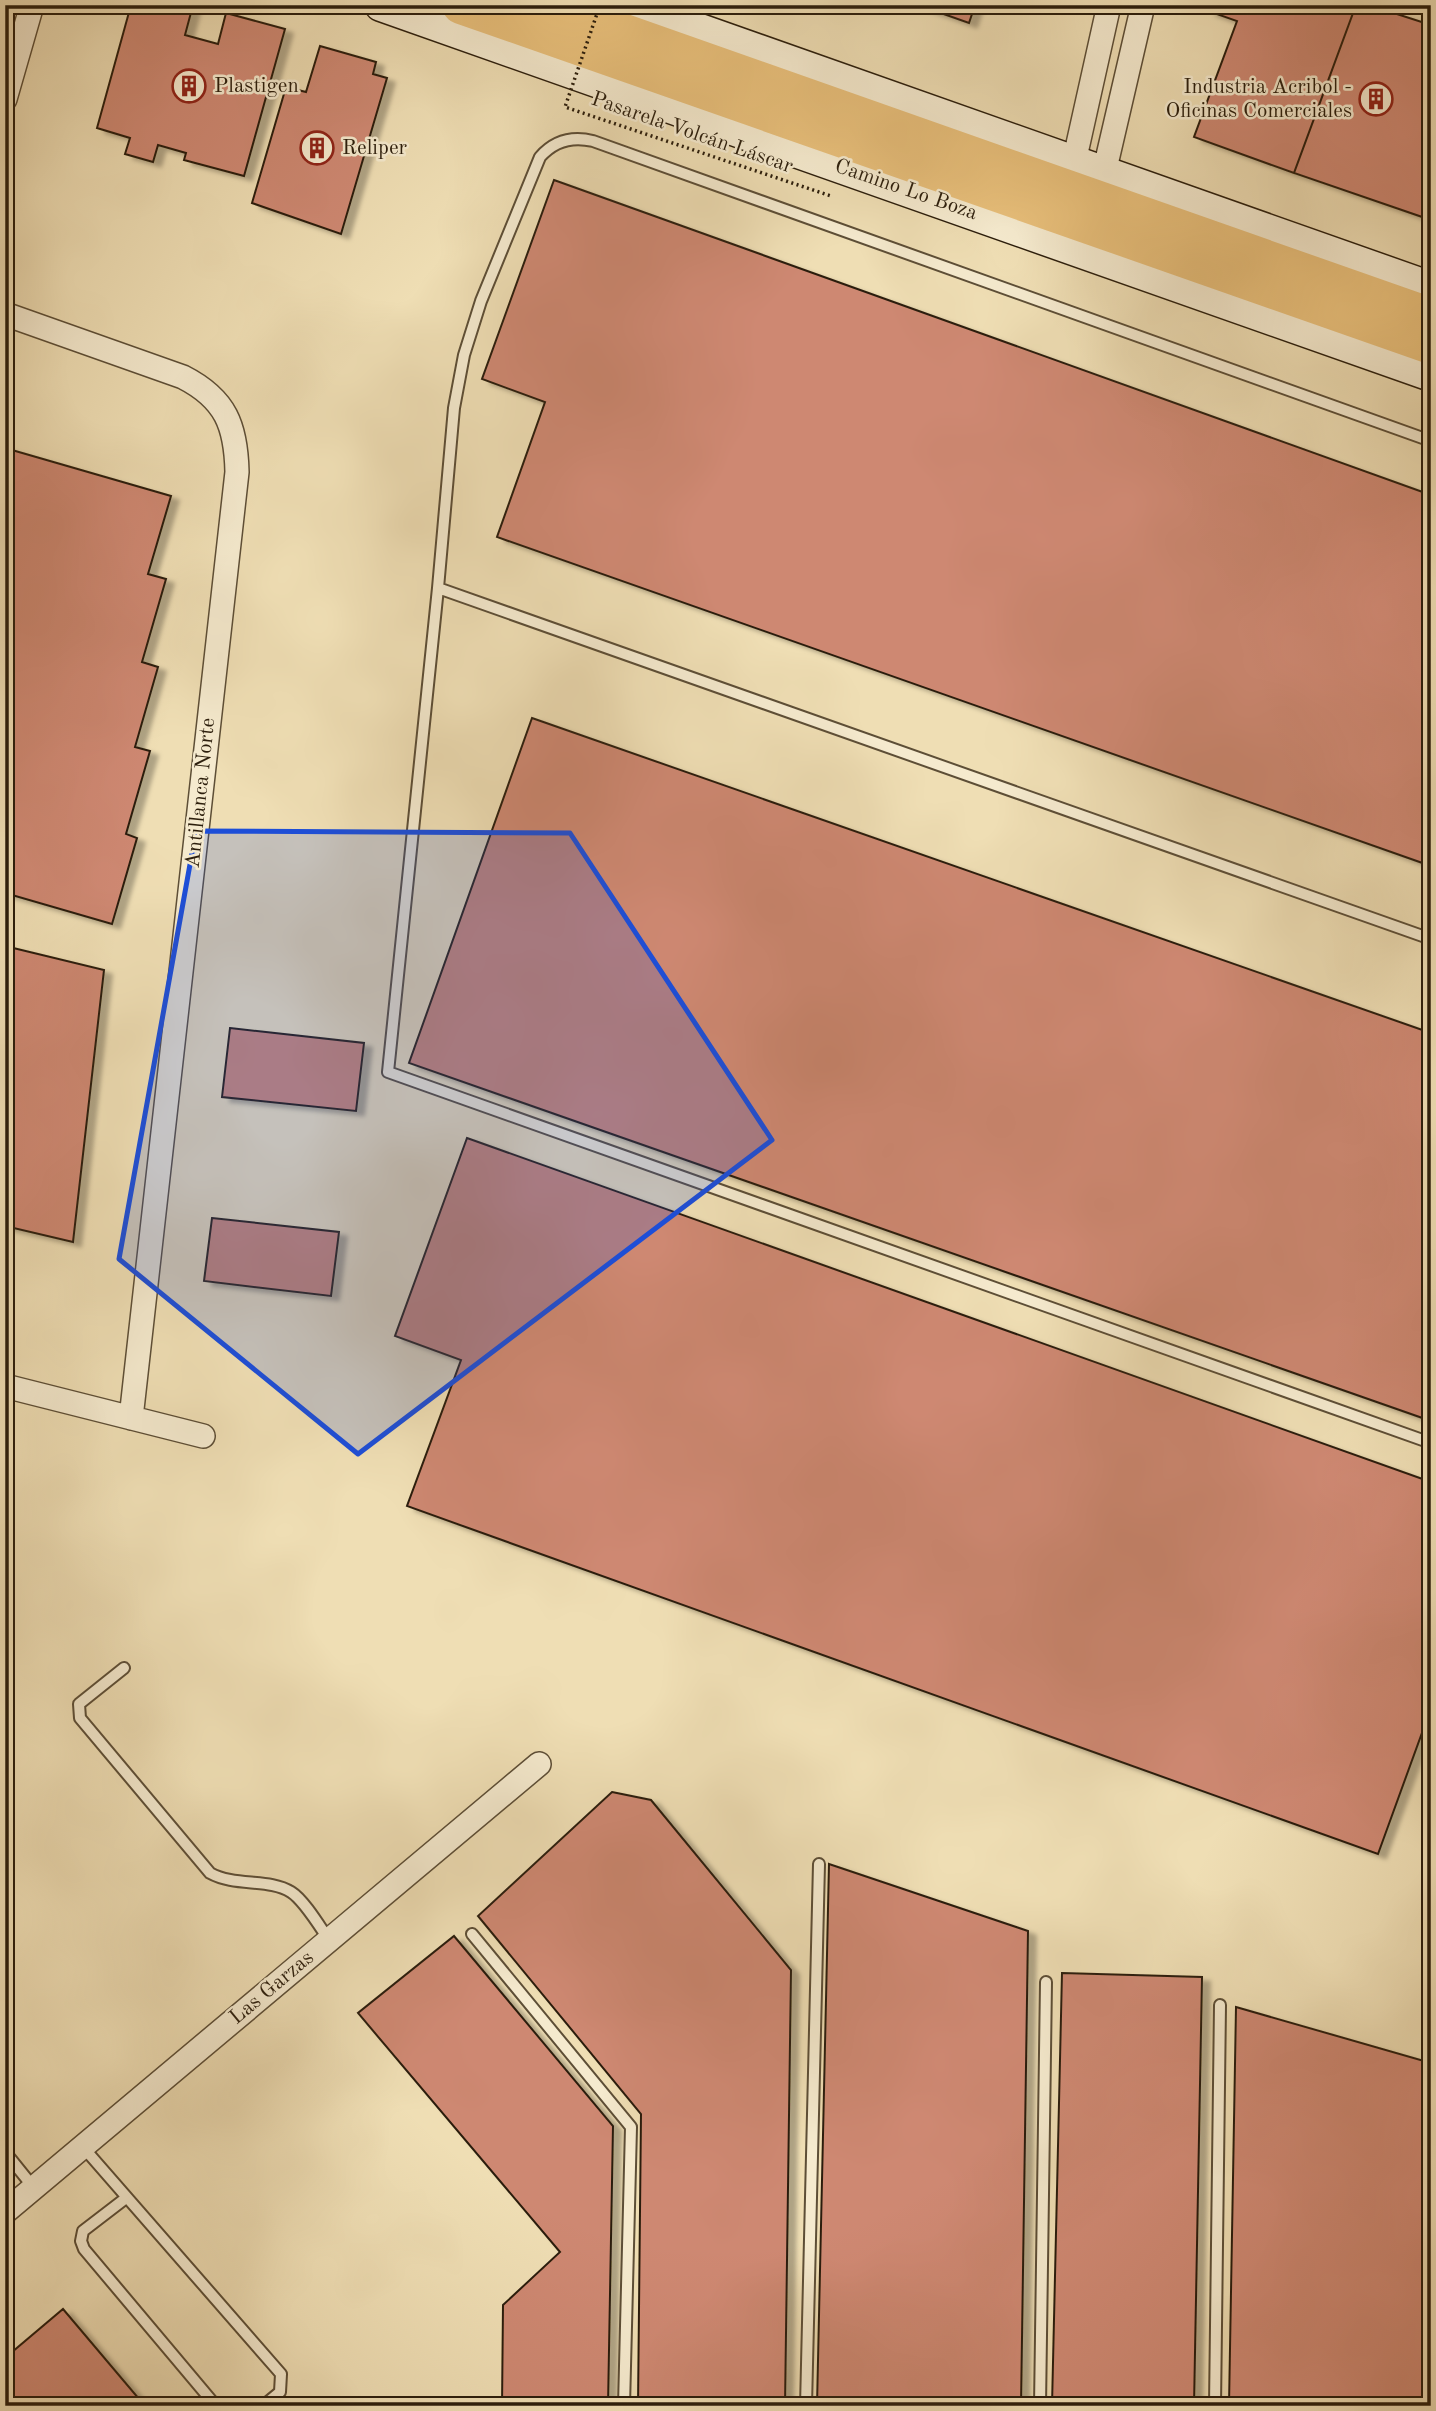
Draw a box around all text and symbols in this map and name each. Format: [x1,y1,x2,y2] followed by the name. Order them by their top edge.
[170,67,208,105] building icon: Plastigen
[214,76,299,97] place label: Plastigen
[1166,77,1352,122] place label: Industria Acribol - Oficinas Comerciales
[1357,80,1395,118] building icon: Industria Acribol - Oficinas Comerciales
[588,89,796,178] street label: Pasarela Volcán Láscar
[298,129,336,167] building icon: Reliper
[342,138,408,159] place label: Reliper
[832,156,980,224] street label: Camino Lo Boza
[183,717,219,869] street label: Antillanca Norte
[226,1947,318,2029] street label: Las Garzas

